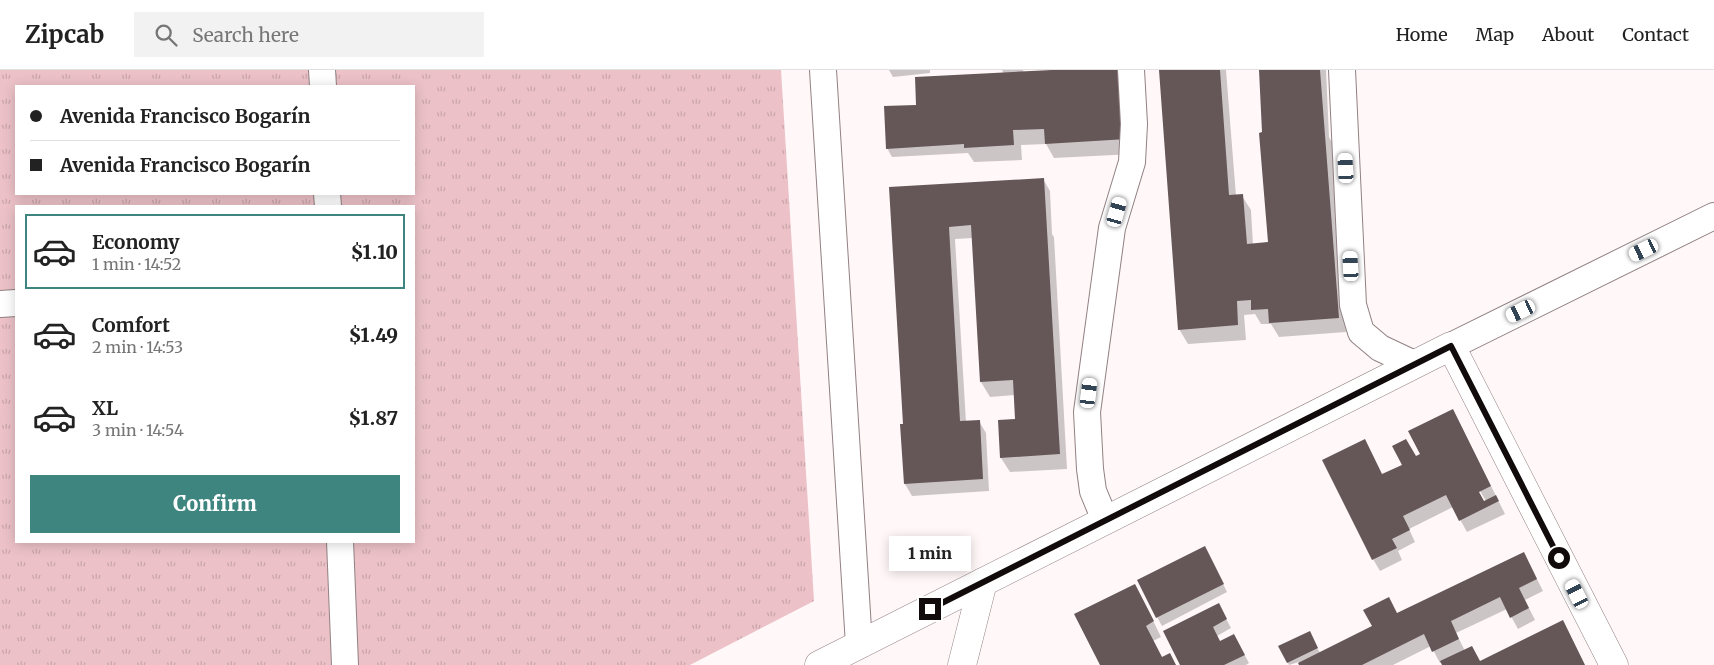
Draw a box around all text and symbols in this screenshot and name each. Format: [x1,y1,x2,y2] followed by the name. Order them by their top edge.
[134,12,484,57] search box
[25,19,104,50] text: Zipcab
[152,21,180,49] icon: search
[192,23,299,47] text: Search here
[1396,23,1448,46] text: Home
[1476,23,1514,46] text: Map
[1542,23,1594,46] text: About
[1622,23,1689,46] text: Contact
[60,104,310,128] text: Avenida Francisco Bogarín
[60,153,310,177] text: Avenida Francisco Bogarín
[1337,153,1354,183] car
[1105,196,1128,228] car
[32,229,77,274] icon: car
[92,230,180,254] text: Economy
[1627,237,1660,263] car
[351,240,398,264] text: $1.10
[1342,251,1359,281] car
[92,254,181,274] text: 1 min · 14:52
[1504,298,1537,324] car
[32,312,77,357] icon: car
[92,313,170,337] text: Comfort
[349,323,398,347] text: $1.49
[92,337,183,357] text: 2 min · 14:53
[1079,377,1098,409] car
[32,395,77,440] icon: car
[92,396,118,420] text: XL
[349,406,398,430] text: $1.87
[92,420,184,440] text: 3 min · 14:54
[30,475,400,533] button: Confirm
[889,536,971,572] callout: 1 min
[908,543,952,563] text: 1 min
[1548,547,1570,569] route start
[1563,577,1590,611] car
[919,598,941,620] route end

